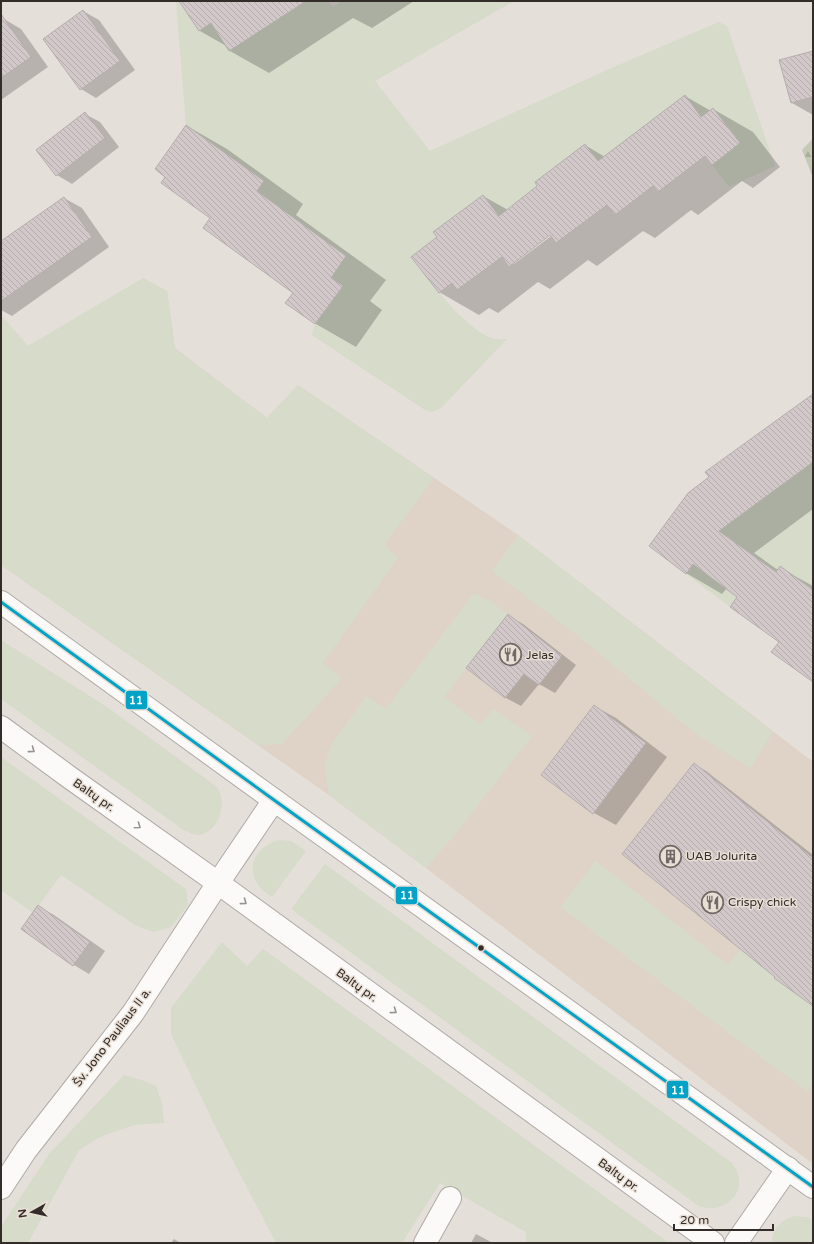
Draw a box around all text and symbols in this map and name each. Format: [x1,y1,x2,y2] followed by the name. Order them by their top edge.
[498,642,524,668] restaurant icon: Jelas
[526,648,554,662] place label: Jelas
[125,690,148,710] line badge: 11
[129,694,143,707] text: 11
[28,745,35,752] one-way arrow
[70,776,118,814] street label: Baltų pr.
[134,821,141,829] one-way arrow
[657,843,683,869] building icon: UAB Jolurita
[686,849,757,863] place label: UAB Jolurita
[395,886,418,905] line badge: 11
[400,889,414,902] text: 11
[699,889,725,915] restaurant icon: Crispy chick
[728,895,797,909] place label: Crispy chick
[239,897,246,904] one-way arrow
[476,943,486,953] unlabelled marker
[333,965,381,1005] street label: Baltų pr.
[70,985,154,1089] street label: Šv. Jono Pauliaus II a.
[390,1006,397,1014] one-way arrow
[666,1080,689,1099] line badge: 11
[671,1084,685,1097] text: 11
[595,1155,643,1195] street label: Baltų pr.
[12,1192,52,1232] north arrow
[674,1206,773,1232] scale bar
[16,1208,30,1219] text: N
[680,1213,709,1227] text: 20 m

